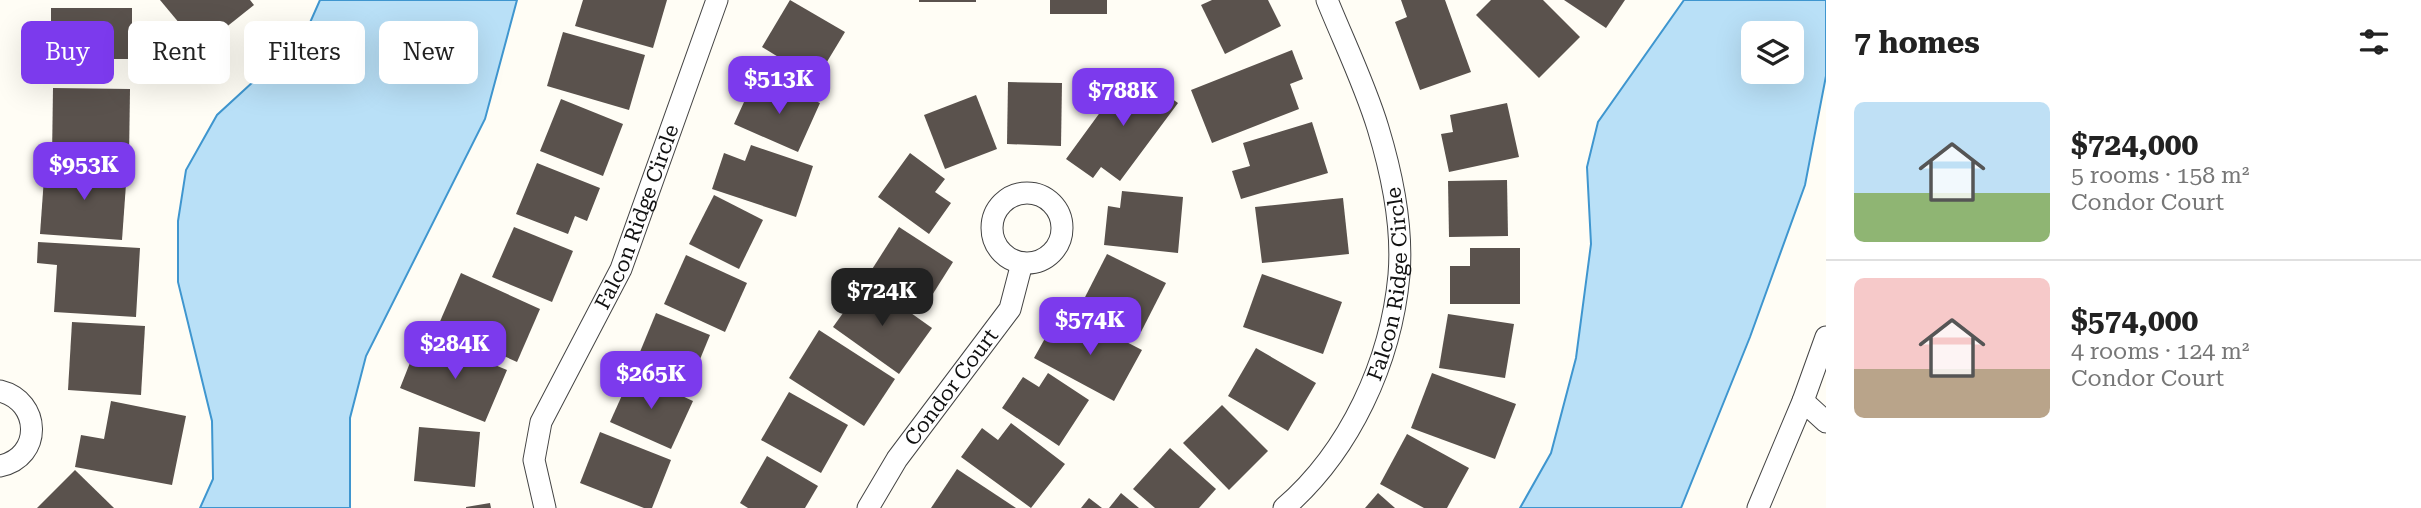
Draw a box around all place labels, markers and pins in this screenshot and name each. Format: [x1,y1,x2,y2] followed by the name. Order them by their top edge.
[730,57,828,116] pin: $513K
[1074,68,1172,128] pin: $788K
[35,142,133,202] pin: $953K
[833,268,931,328] pin: $724K
[1041,298,1139,357] pin: $574K
[406,322,504,381] pin: $284K
[602,352,700,411] pin: $265K

